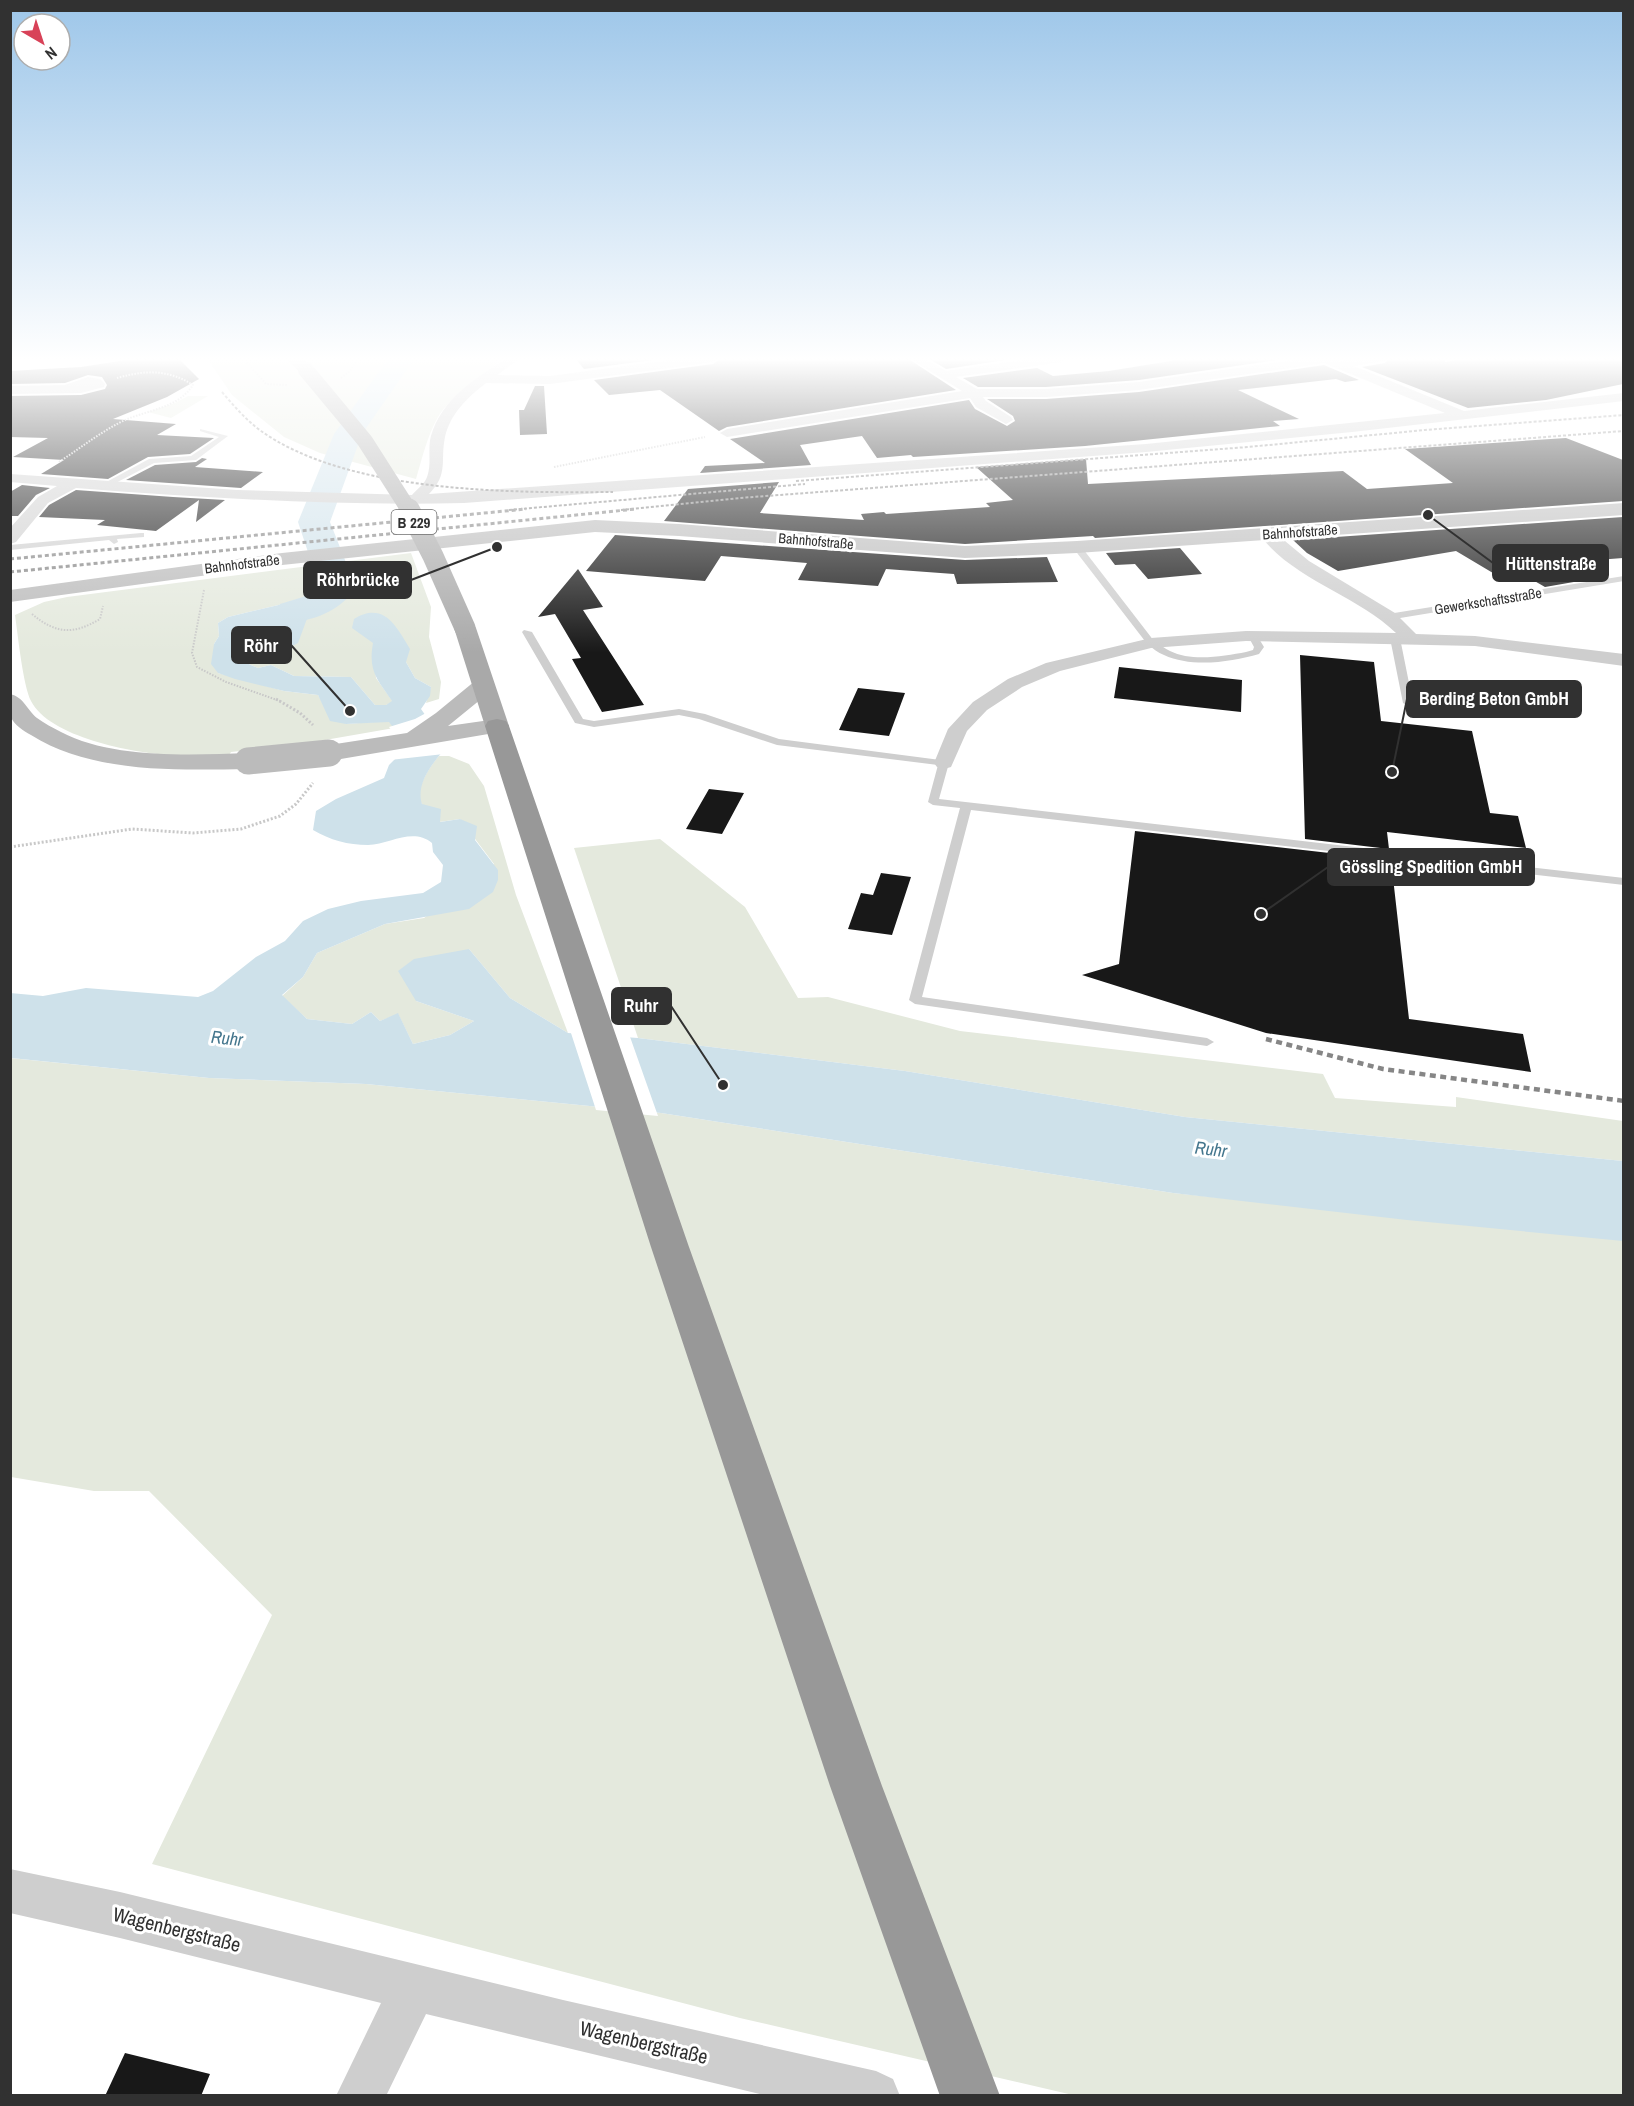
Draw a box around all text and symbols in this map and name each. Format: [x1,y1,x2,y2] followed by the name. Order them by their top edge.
[12,12,72,72] north arrow
[41,42,62,65] text: N
[392,510,436,534] road number: B 229
[1262,520,1338,544] street label: Bahnhofstraße
[778,529,854,553] street label: Bahnhofstraße
[1493,545,1608,581] callout: Hüttenstraße
[204,550,280,578] street label: Bahnhofstraße
[1505,551,1597,576] text: Hüttenstraße
[304,562,411,598] callout: Röhrbrücke
[317,567,399,592] text: Röhrbrücke
[1433,584,1543,618] street label: Gewerkschaftsstraße
[232,627,291,663] callout: Röhr
[244,633,278,658] text: Röhr
[1407,681,1581,717] callout: Berding Beton GmbH
[1419,686,1569,711] text: Berding Beton GmbH
[1328,849,1534,885] callout: Gössling Spedition GmbH
[1340,854,1522,879] text: Gössling Spedition GmbH
[612,988,671,1024] callout: Ruhr
[624,993,658,1018] text: Ruhr
[210,1024,245,1052] water label: Ruhr
[1194,1135,1229,1163] water label: Ruhr
[110,1900,244,1958] street label: Wagenbergstraße
[577,2014,711,2070] street label: Wagenbergstraße

